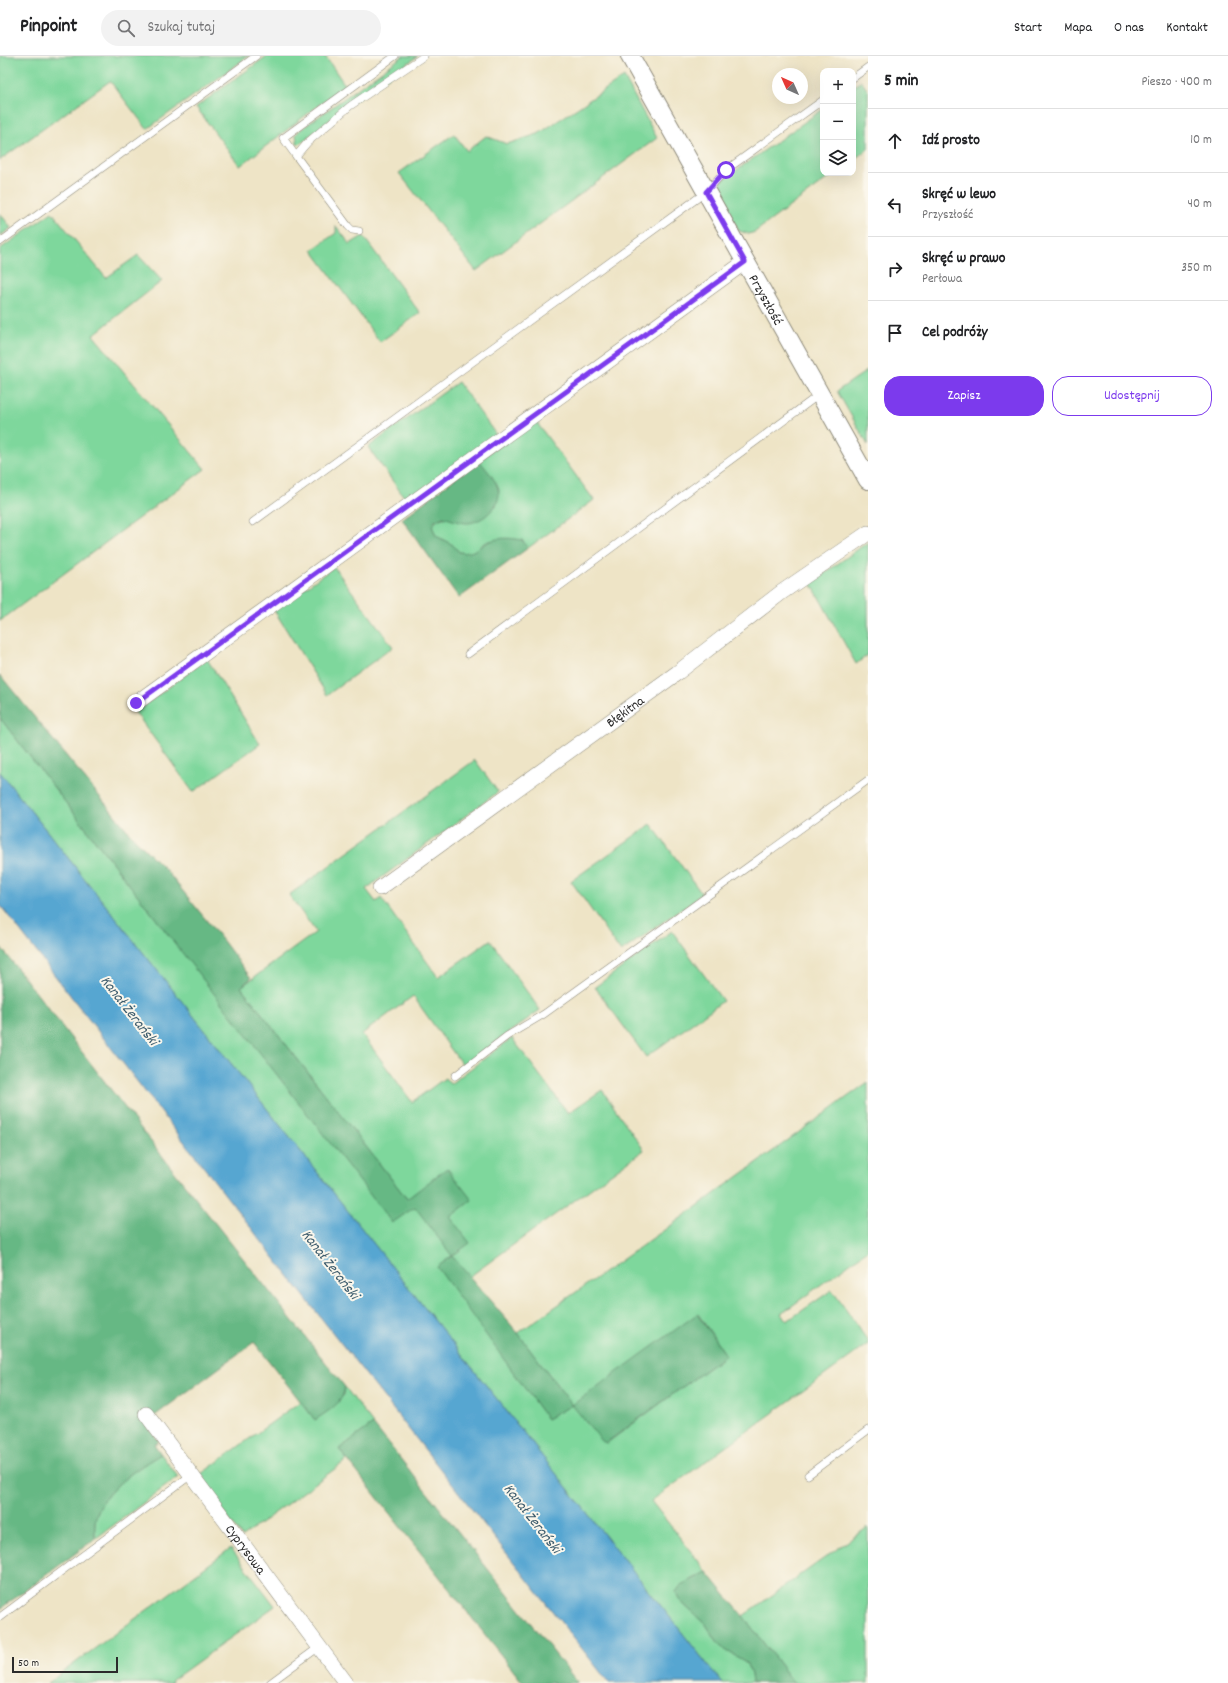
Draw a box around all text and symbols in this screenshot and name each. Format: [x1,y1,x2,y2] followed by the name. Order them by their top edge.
[101,10,381,46] search box
[20,14,77,41] text: Pinpoint
[115,17,137,39] icon: search
[147,17,215,39] text: Szukaj tutaj
[1014,18,1042,38] text: Start
[1064,18,1092,38] text: Mapa
[1114,18,1144,38] text: O nas
[1166,18,1208,38] text: Kontakt
[772,68,808,104] north arrow
[820,68,856,176] map controls
[820,68,856,104] button: +
[884,70,918,94] text: 5 min
[1141,73,1212,92] text: Pieszo · 400 m
[820,104,856,140] button: −
[884,130,906,152] icon: ahead
[922,130,980,152] text: Idź prosto
[1190,131,1212,150] text: 10 m
[820,140,856,176] button: layers
[717,161,735,179] route start
[922,184,996,206] text: Skręć w lewo
[884,194,906,216] icon: left
[1188,195,1212,214] text: 40 m
[922,206,973,225] text: Przyszłość
[922,248,1005,270] text: Skręć w prawo
[884,258,906,280] icon: right
[1181,259,1212,278] text: 350 m
[922,270,962,289] text: Perłowa
[743,271,787,330] street label: Przyszłość
[884,322,906,344] icon: arrive
[922,322,988,344] text: Cel podróży
[884,376,1044,416] button: Zapisz
[1052,376,1212,416] button: Udostępnij
[603,692,649,733] street label: Błękitna
[127,694,145,712] route end
[94,972,164,1053] water label: Kanał Żerański
[295,1226,365,1307] water label: Kanał Żerański
[497,1480,567,1561] water label: Kanał Żerański
[219,1521,270,1579] street label: Cyprysowa
[12,1655,118,1674] scale bar
[18,1656,39,1672] text: 50 m

